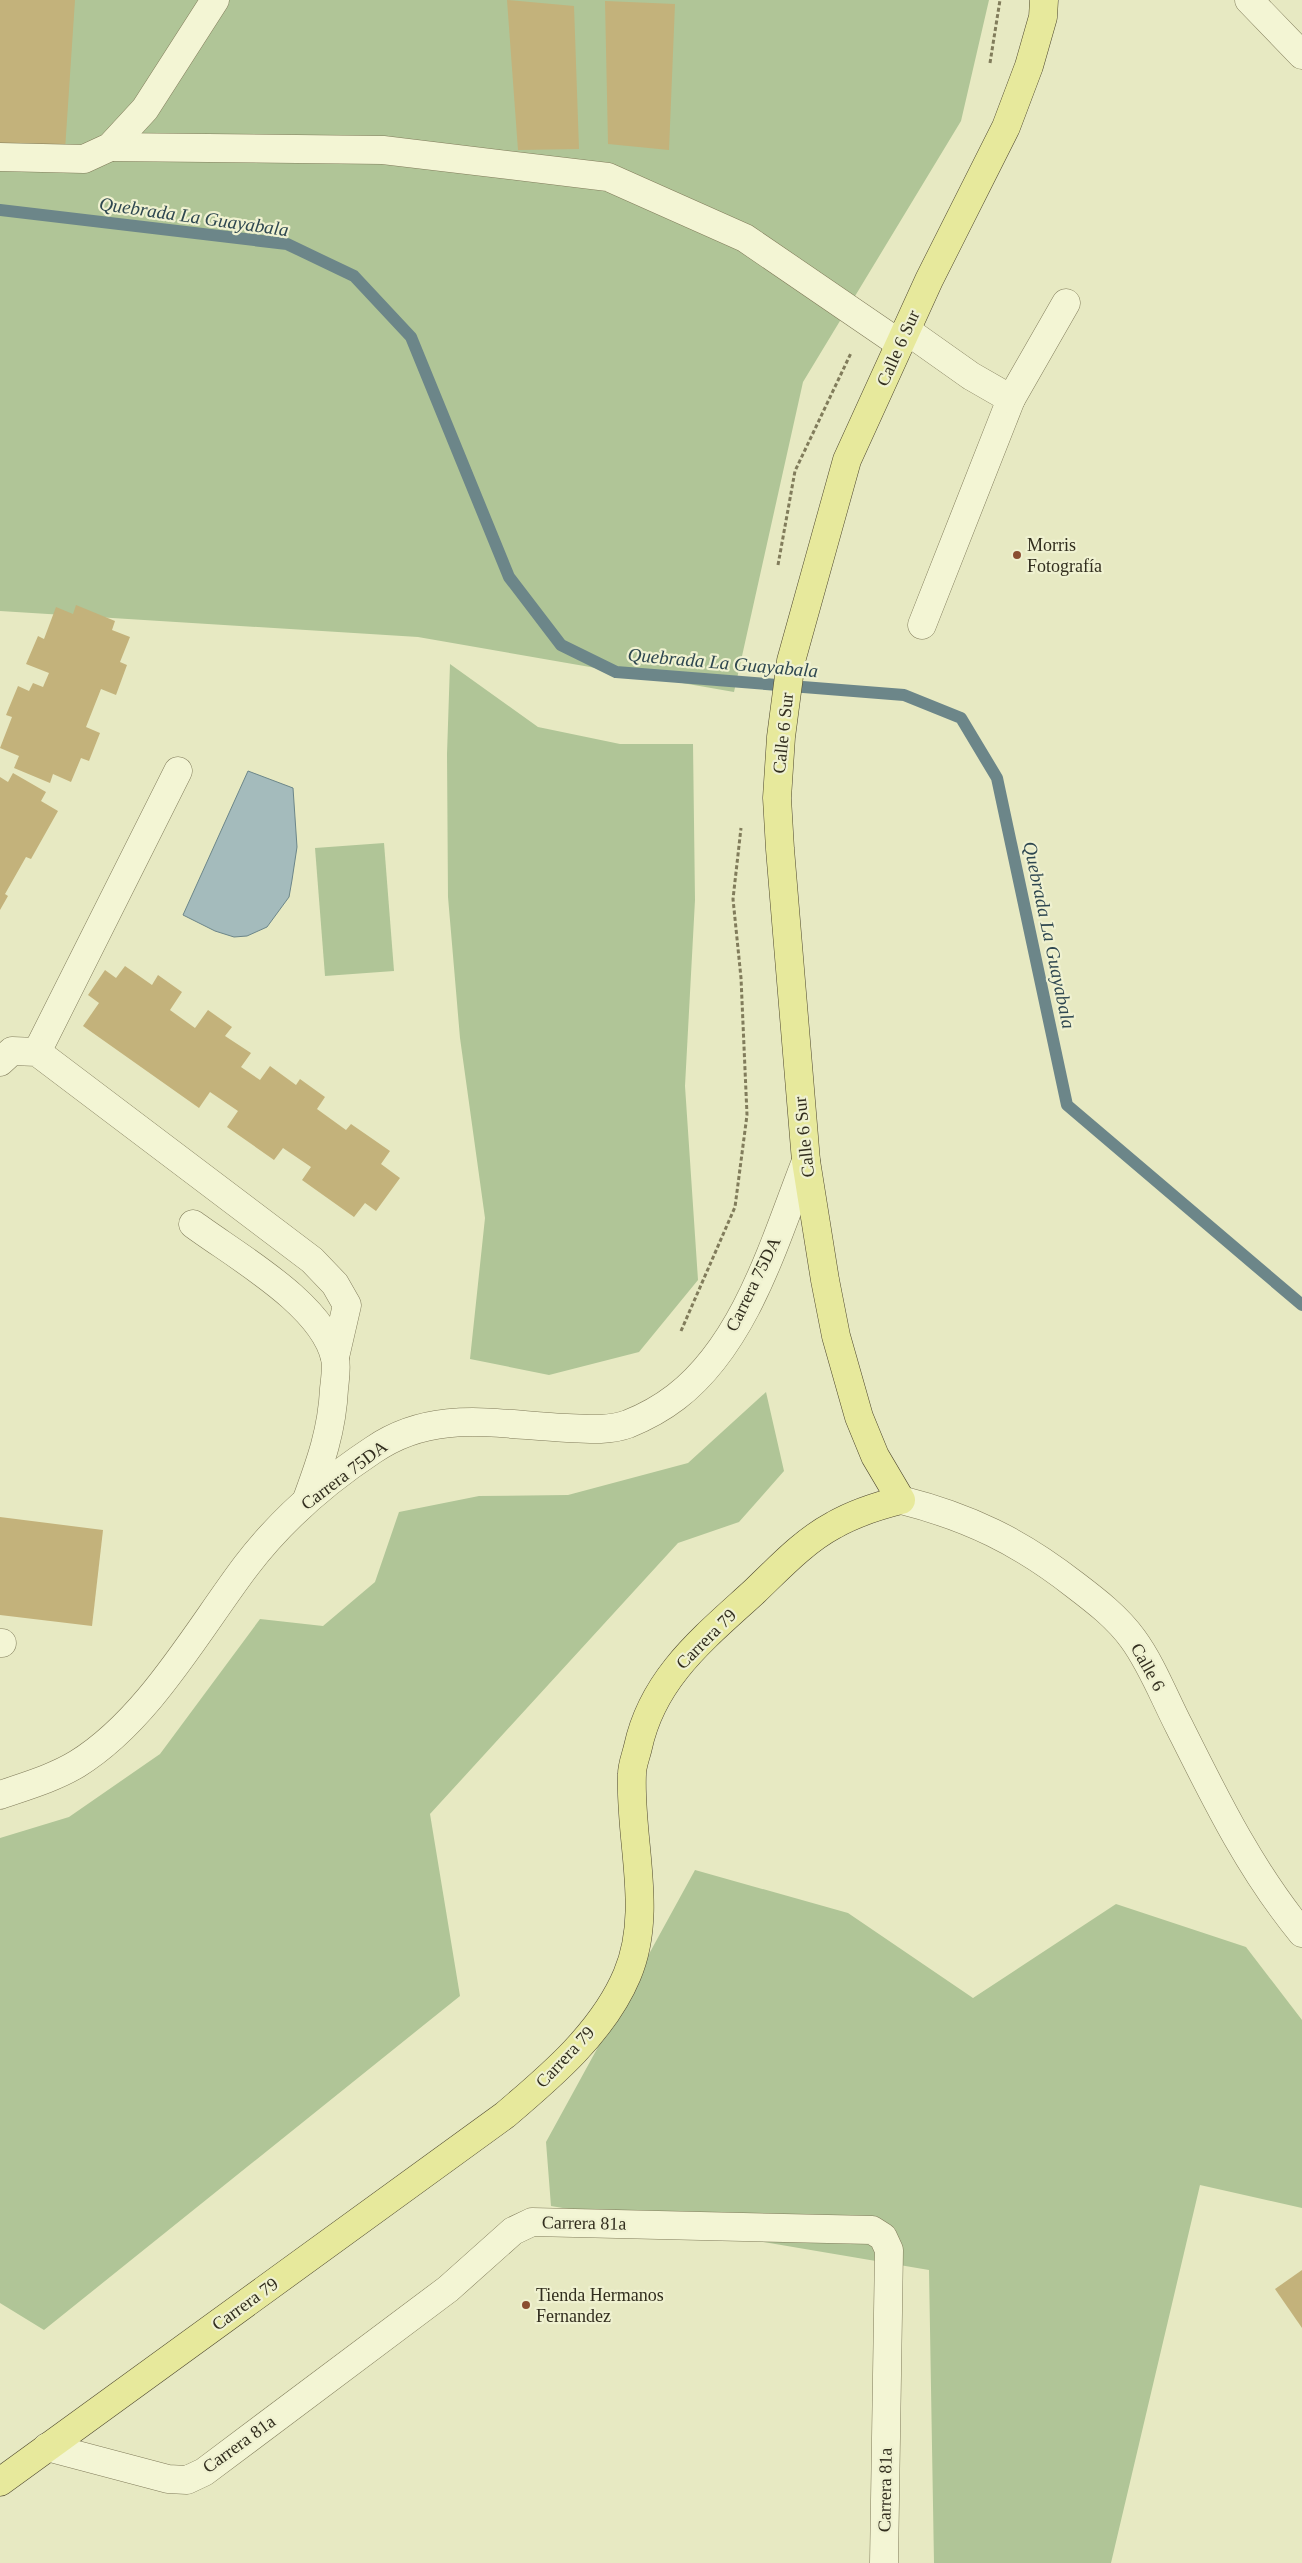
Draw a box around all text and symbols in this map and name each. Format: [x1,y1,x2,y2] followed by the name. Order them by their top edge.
[98,193,290,240] water label: Quebrada La Guayabala
[872,307,924,389] street label: Calle 6 Sur
[1027,535,1102,576] place label: Morris Fotografía
[1011,549,1023,561] marker: Morris Fotografía
[627,644,819,681] water label: Quebrada La Guayabala
[769,692,797,774] street label: Calle 6 Sur
[1019,839,1080,1031] water label: Quebrada La Guayabala
[790,1096,818,1178] street label: Calle 6 Sur
[722,1234,784,1334] street label: Carrera 75DA
[297,1436,391,1514] street label: Carrera 75DA
[672,1605,740,1673] street label: Carrera 79
[1127,1640,1169,1694] street label: Calle 6
[532,2022,598,2092] street label: Carrera 79
[542,2212,626,2234] street label: Carrera 81a
[208,2273,282,2335] street label: Carrera 79
[536,2285,664,2326] place label: Tienda Hermanos Fernandez
[520,2299,532,2311] marker: Tienda Hermanos Fernandez
[199,2411,279,2477] street label: Carrera 81a
[874,2448,896,2532] street label: Carrera 81a

